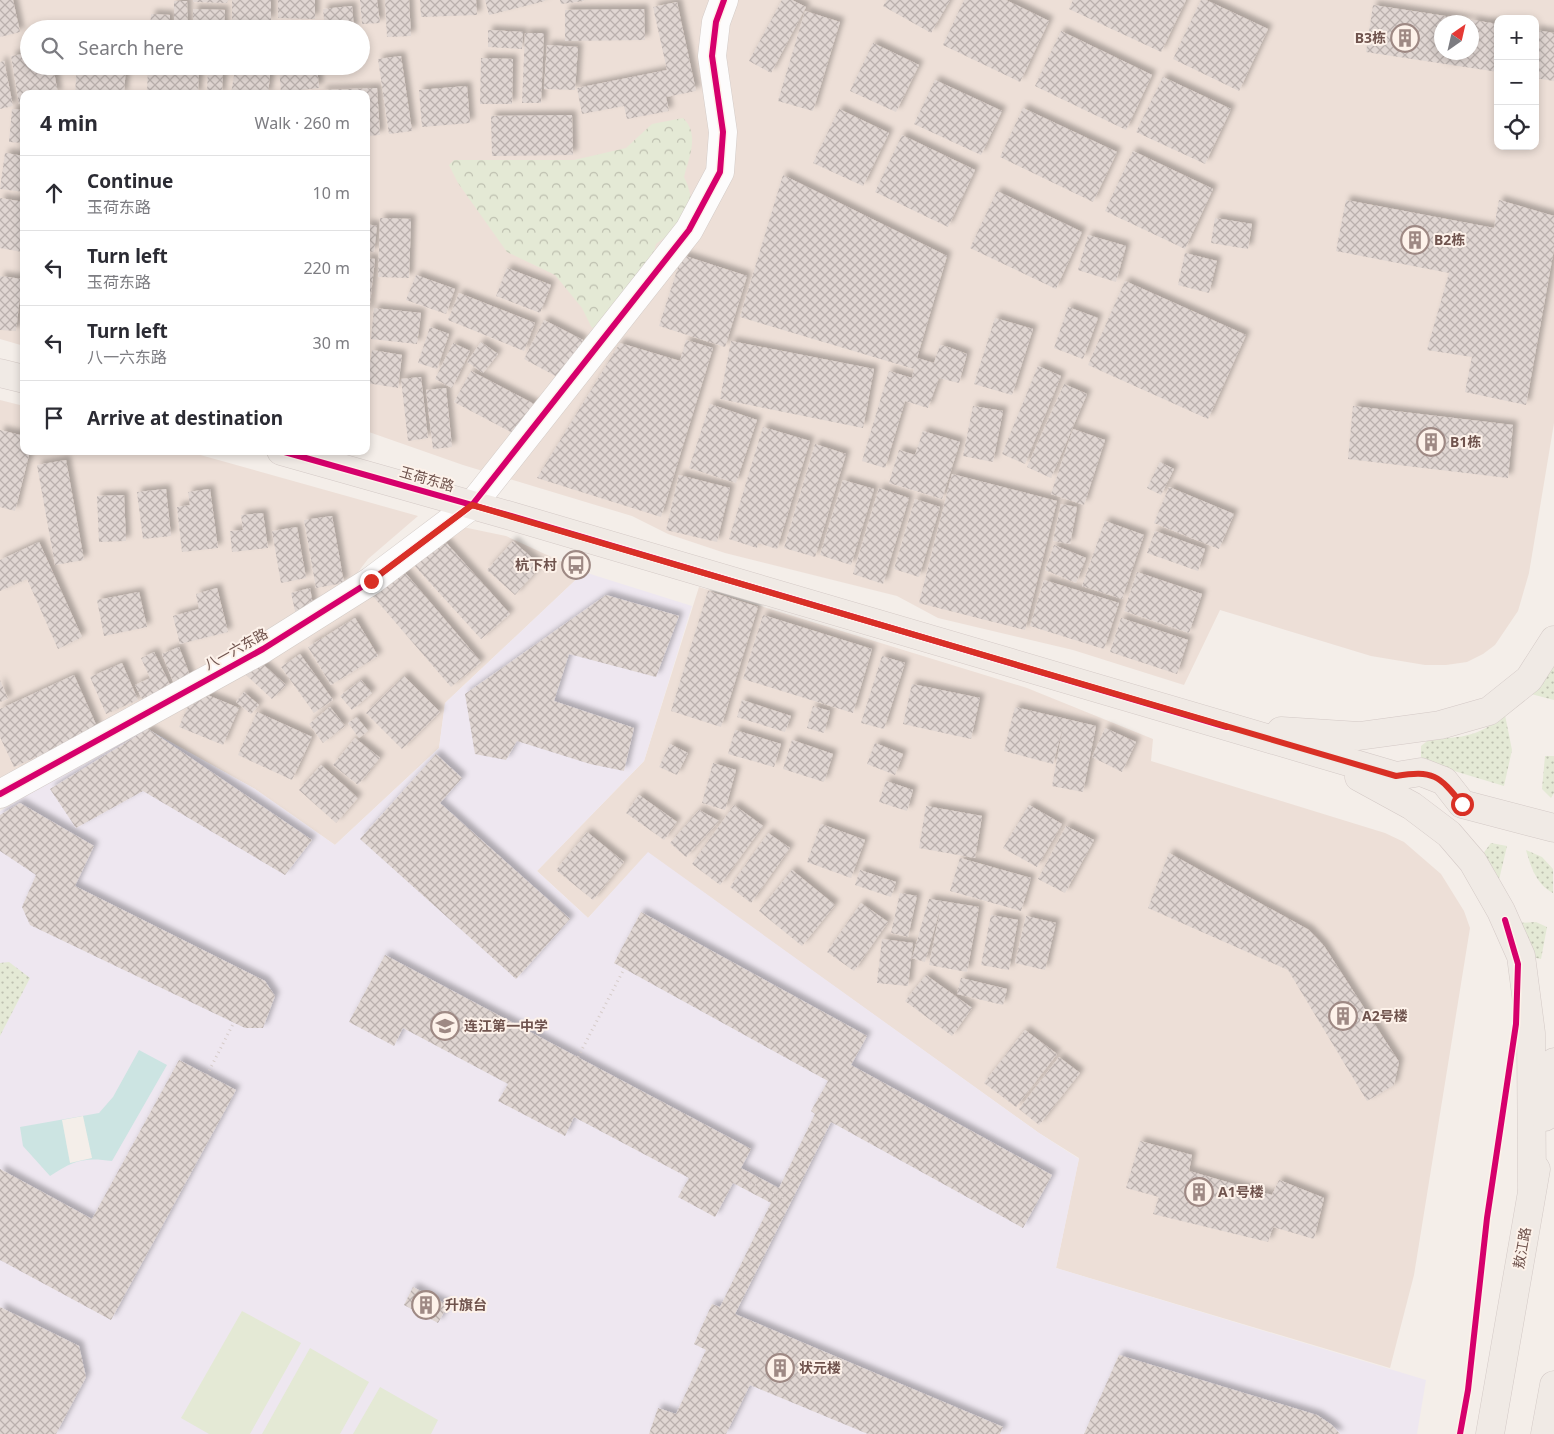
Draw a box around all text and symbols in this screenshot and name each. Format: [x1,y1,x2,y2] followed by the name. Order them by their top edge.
[1434,15,1479,60] north arrow
[1494,15,1539,150] map controls
[1494,15,1539,60] button: +
[20,20,370,75] search box
[1390,23,1420,53] building icon: B3栋
[1355,28,1386,47] place label: B3栋
[38,34,66,62] icon: search
[78,35,184,61] text: Search here
[1494,60,1539,105] button: −
[1494,105,1539,150] button: locate
[40,109,98,137] text: 4 min
[255,112,350,134] text: Walk · 260 m
[87,168,173,194] text: Continue
[40,179,68,207] icon: ahead
[313,182,350,204] text: 10 m
[87,196,151,218] text: 玉荷东路
[1400,225,1430,255] building icon: B2栋
[1434,230,1465,249] place label: B2栋
[87,243,168,269] text: Turn left
[40,254,68,282] icon: left
[303,257,350,279] text: 220 m
[87,271,151,293] text: 玉荷东路
[87,318,168,344] text: Turn left
[40,329,68,357] icon: left
[313,332,350,354] text: 30 m
[87,346,167,368] text: 八一六东路
[40,404,68,432] icon: arrive
[87,405,283,431] text: Arrive at destination
[1416,427,1446,457] building icon: B1栋
[1450,432,1481,451] place label: B1栋
[398,462,457,495] street label: 玉荷东路
[561,550,591,580] bus stop icon: 杭下村
[515,555,557,574] place label: 杭下村
[360,570,383,593] route end
[201,623,271,674] street label: 八一六东路
[1451,793,1474,816] route start
[1328,1001,1358,1031] building icon: A2号楼
[1362,1006,1408,1025] place label: A2号楼
[430,1011,460,1041] school or university icon: 连江第一中学
[464,1016,548,1035] place label: 连江第一中学
[1184,1177,1214,1207] building icon: A1号楼
[1218,1182,1264,1201] place label: A1号楼
[1509,1226,1535,1270] street label: 敖江路
[411,1290,441,1320] building icon: 升旗台
[445,1295,487,1314] place label: 升旗台
[765,1353,795,1383] building icon: 状元楼
[799,1358,841,1377] place label: 状元楼

